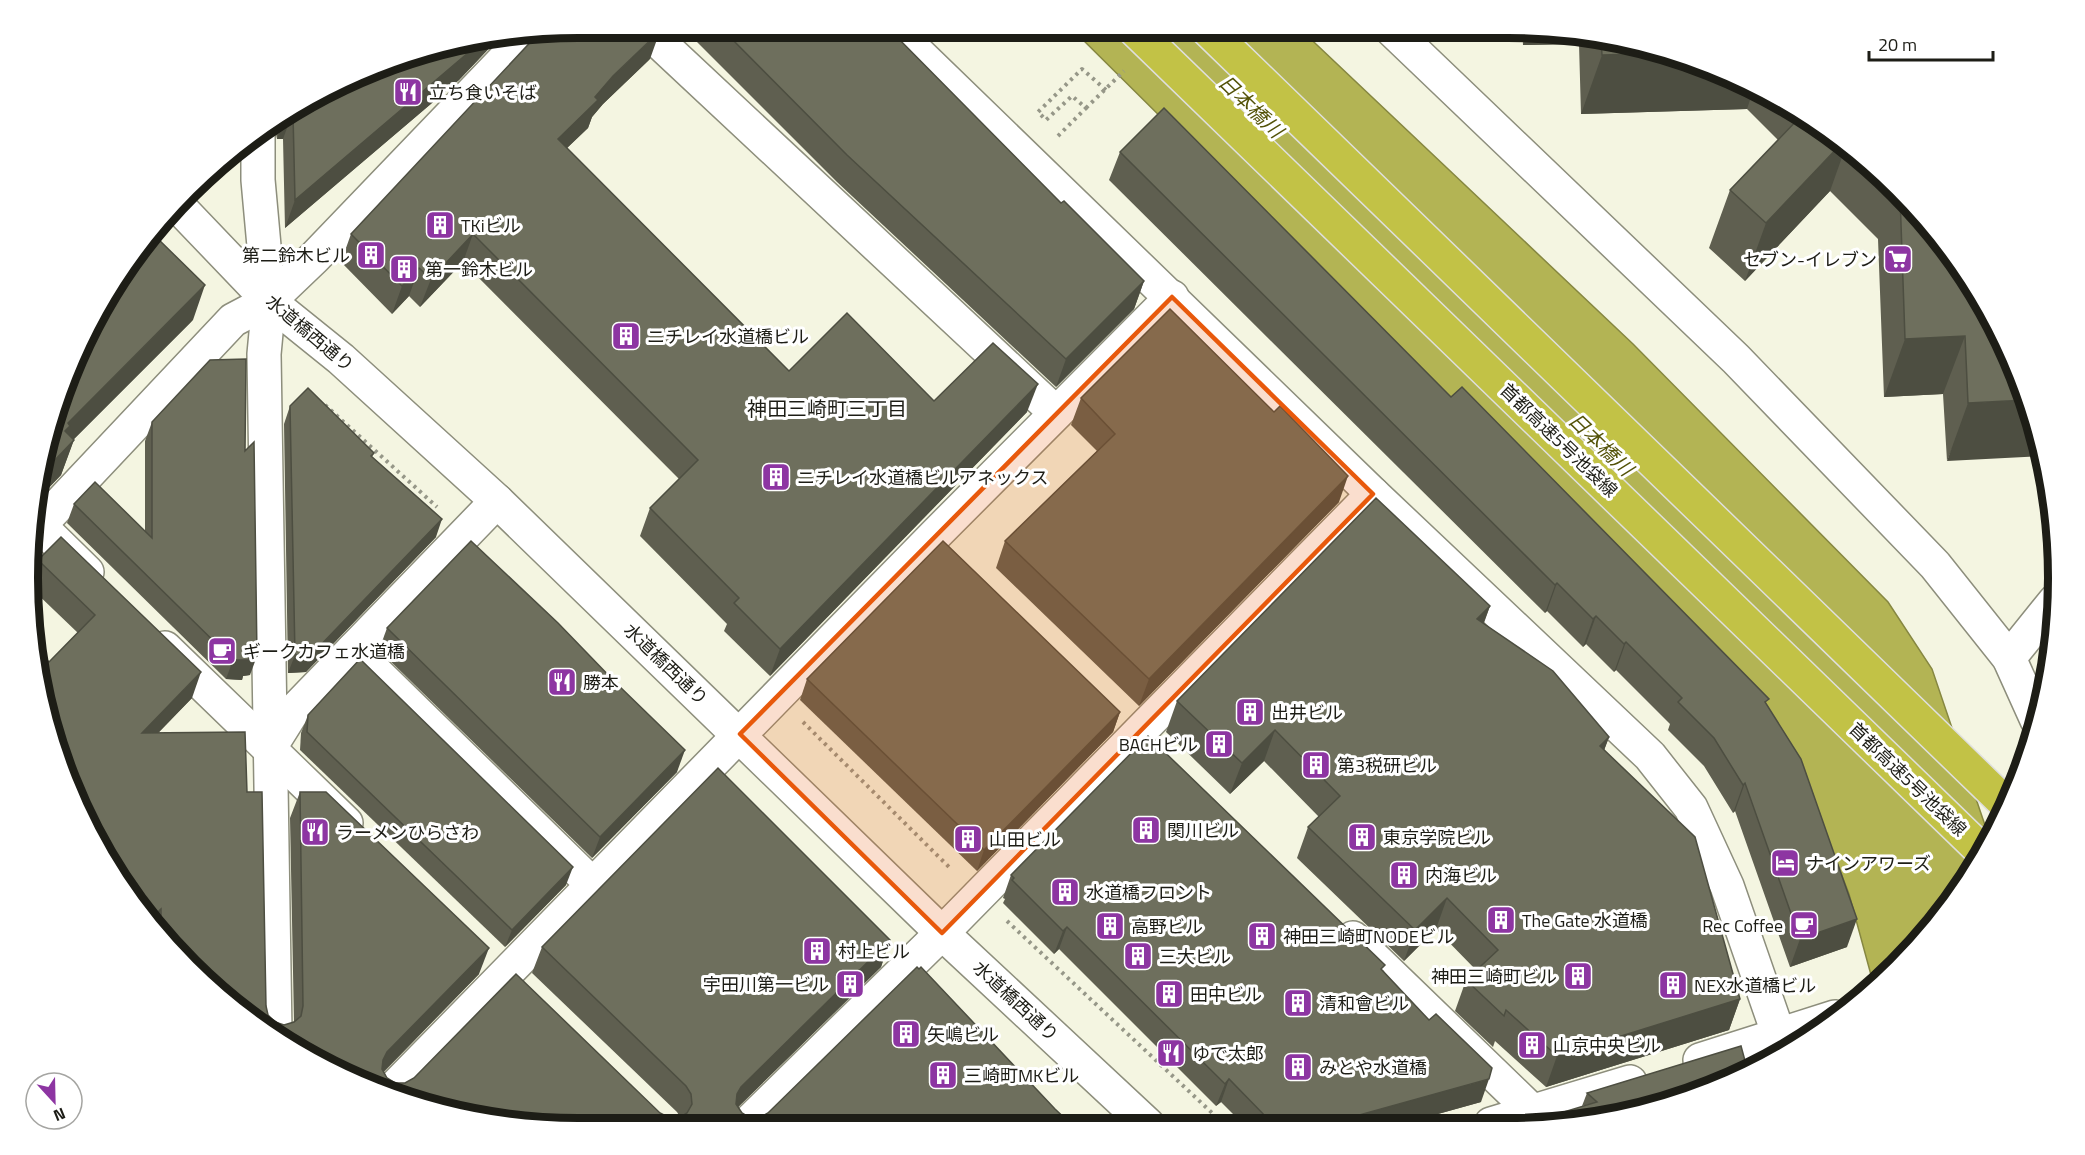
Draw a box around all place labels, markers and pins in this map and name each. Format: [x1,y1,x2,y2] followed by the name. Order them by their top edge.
[392,76,424,108] restaurant icon: 立ち食いそば
[429,79,537,106] place label: 立ち食いそば
[424,209,456,241] building icon: TKiビル
[461,212,521,239] place label: TKiビル
[355,239,387,271] building icon: 第二鈴木ビル
[242,242,350,269] place label: 第二鈴木ビル
[1882,243,1914,275] supermarket icon: セブン-イレブン
[1743,246,1877,273] place label: セブン-イレブン
[388,253,420,285] building icon: 第一鈴木ビル
[425,256,533,283] place label: 第一鈴木ビル
[610,320,642,352] building icon: ニチレイ水道橋ビル
[647,323,809,350] place label: ニチレイ水道橋ビル
[760,461,792,493] building icon: ニチレイ水道橋ビルアネックス
[797,464,1048,491] place label: ニチレイ水道橋ビルアネックス
[206,635,238,667] cafe icon: ギークカフェ水道橋
[243,638,405,665] place label: ギークカフェ水道橋
[546,666,578,698] restaurant icon: 勝本
[583,669,619,696] place label: 勝本
[1234,696,1266,728] building icon: 出井ビル
[1271,699,1343,726] place label: 出井ビル
[1203,728,1235,760] building icon: BACHビル
[1119,731,1198,758] place label: BACHビル
[1300,749,1332,781] building icon: 第3税研ビル
[1337,752,1437,779] place label: 第3税研ビル
[1130,814,1162,846] building icon: 関川ビル
[299,816,331,848] restaurant icon: ラーメンひらさわ
[1167,817,1239,844] place label: 関川ビル
[336,819,479,846] place label: ラーメンひらさわ
[1346,821,1378,853] building icon: 東京学院ビル
[952,823,984,855] building icon: 山田ビル
[1383,824,1491,851] place label: 東京学院ビル
[989,826,1061,853] place label: 山田ビル
[1769,847,1801,879] hotel icon: ナインアワーズ
[1806,850,1931,877] place label: ナインアワーズ
[1388,859,1420,891] building icon: 内海ビル
[1425,862,1497,889] place label: 内海ビル
[1049,876,1081,908] building icon: 水道橋フロント
[1086,879,1212,906] place label: 水道橋フロント
[1485,904,1517,936] building icon: The Gate 水道橋
[1522,907,1648,934] place label: The Gate 水道橋
[1788,909,1820,941] cafe icon: Rec Coffee
[1094,910,1126,942] building icon: 高野ビル
[1702,912,1783,939] place label: Rec Coffee
[1131,913,1203,940] place label: 高野ビル
[1246,920,1278,952] building icon: 神田三崎町NODEビル
[1283,923,1455,950] place label: 神田三崎町NODEビル
[801,935,833,967] building icon: 村上ビル
[838,938,910,965] place label: 村上ビル
[1122,940,1154,972] building icon: 三大ビル
[1159,943,1231,970] place label: 三大ビル
[1562,960,1594,992] building icon: 神田三崎町ビル
[1431,963,1557,990] place label: 神田三崎町ビル
[834,968,866,1000] building icon: 宇田川第一ビル
[1657,969,1689,1001] building icon: NEX水道橋ビル
[703,971,829,998] place label: 宇田川第一ビル
[1694,972,1816,999] place label: NEX水道橋ビル
[1153,978,1185,1010] building icon: 田中ビル
[1190,981,1262,1008] place label: 田中ビル
[1282,987,1314,1019] building icon: 清和會ビル
[1319,990,1409,1017] place label: 清和會ビル
[890,1018,922,1050] building icon: 矢嶋ビル
[927,1021,999,1048] place label: 矢嶋ビル
[1516,1029,1548,1061] building icon: 山京中央ビル
[1553,1032,1661,1059] place label: 山京中央ビル
[1155,1037,1187,1069] restaurant icon: ゆで太郎
[1192,1040,1264,1067] place label: ゆで太郎
[1282,1051,1314,1083] building icon: みとや水道橋
[1319,1054,1427,1081] place label: みとや水道橋
[927,1059,959,1091] building icon: 三崎町MKビル
[964,1062,1079,1089] place label: 三崎町MKビル

